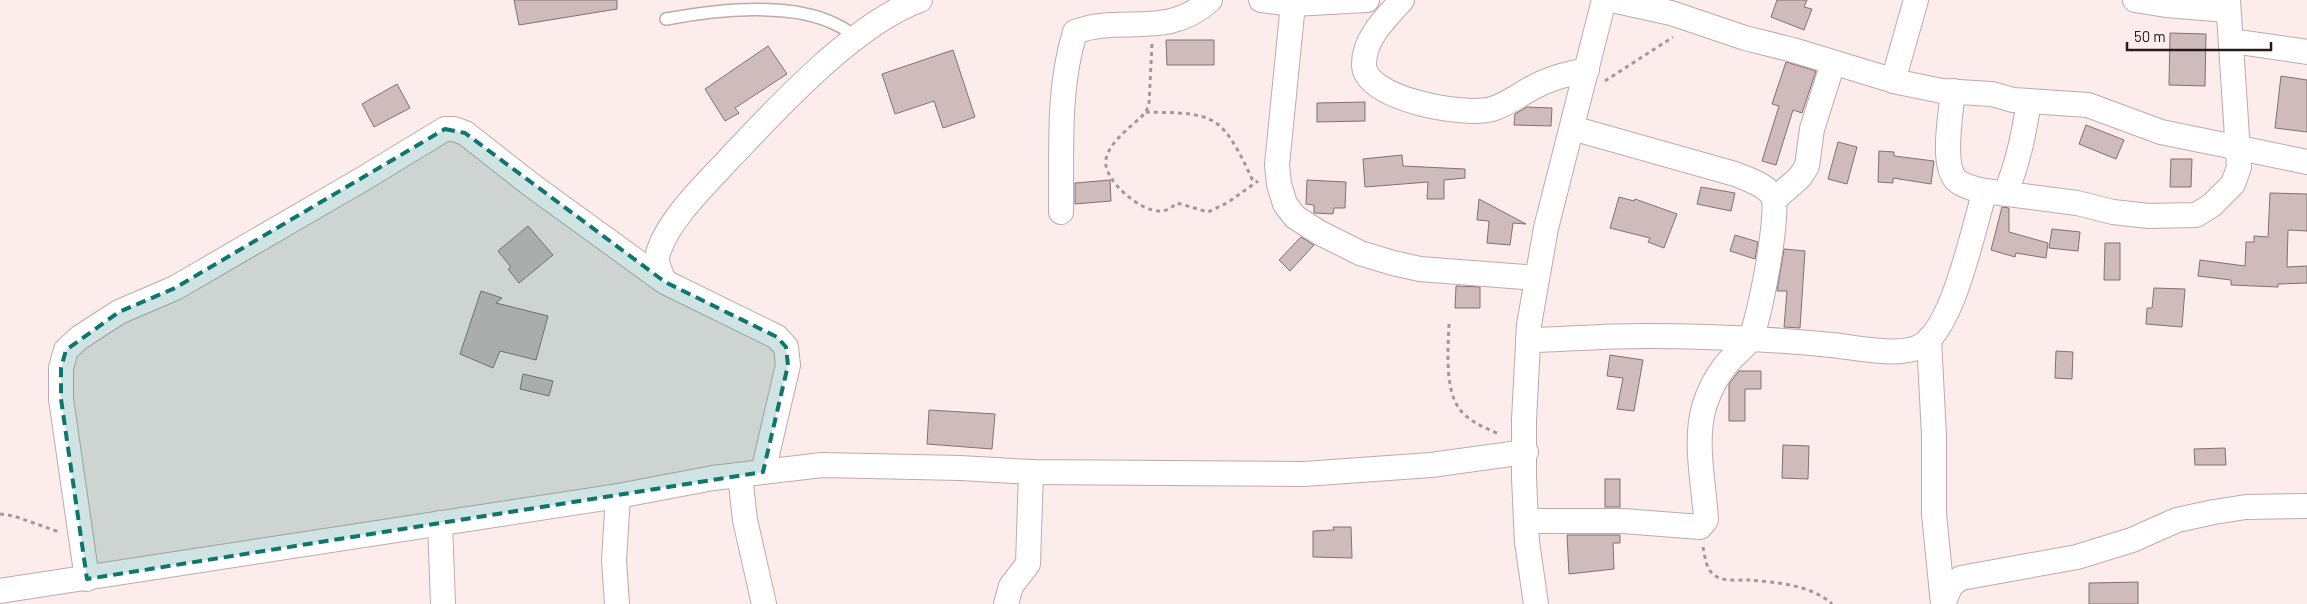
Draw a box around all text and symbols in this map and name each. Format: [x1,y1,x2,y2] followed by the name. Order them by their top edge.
[2127,20,2271,52] scale bar
[2134,27,2166,45] text: 50 m

